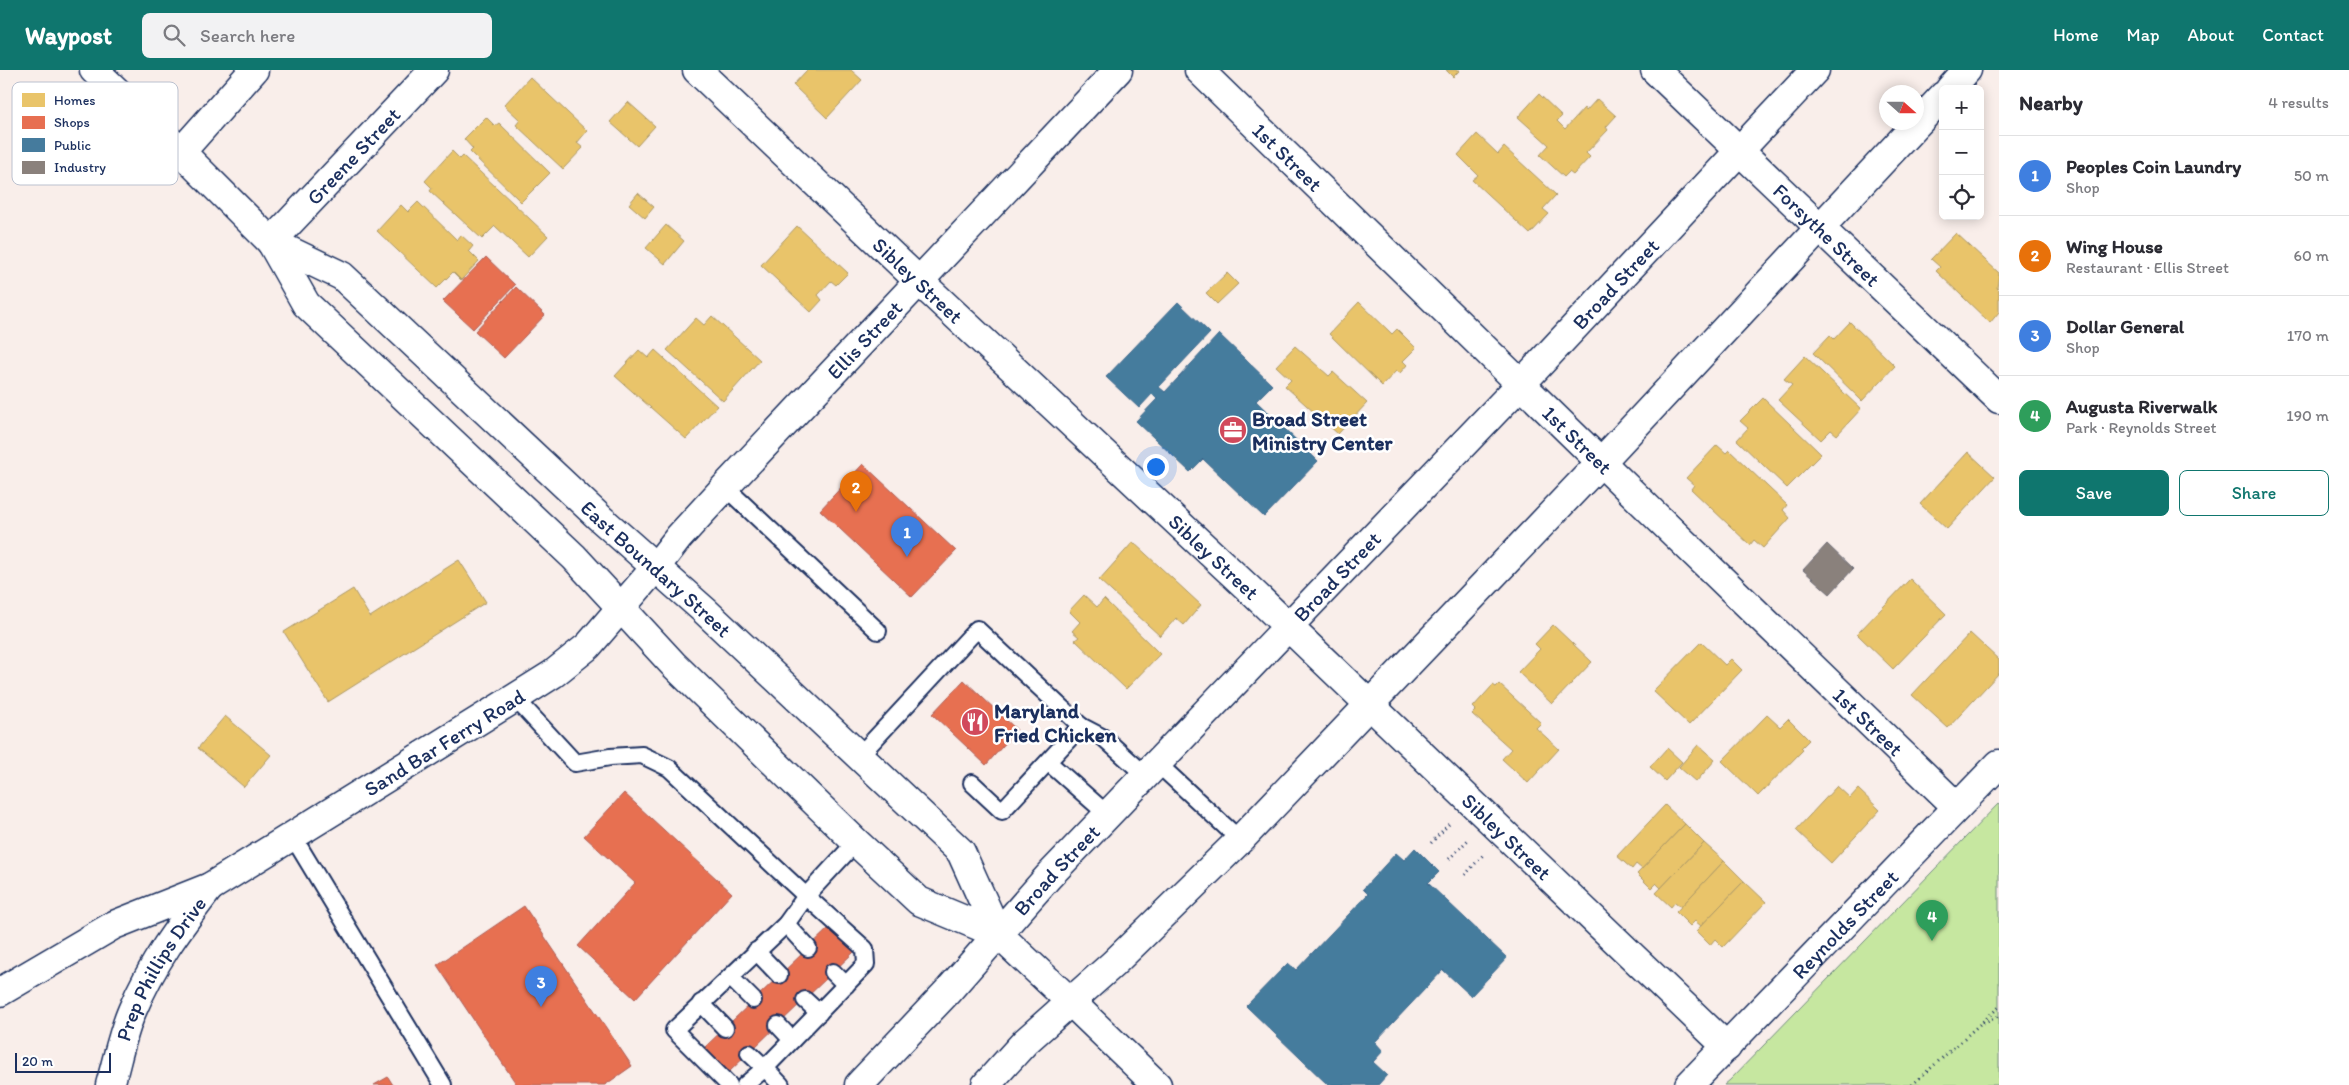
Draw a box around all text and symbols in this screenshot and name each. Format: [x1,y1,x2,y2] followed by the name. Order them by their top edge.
[142,13,492,58] search box
[25,21,112,50] text: Waypost
[160,21,188,49] icon: search
[200,24,295,47] text: Search here
[2053,24,2099,46] text: Home
[2127,24,2160,46] text: Map
[2188,24,2234,46] text: About
[2262,24,2324,46] text: Contact
[12,82,178,185] legend
[1879,85,1924,130] north arrow
[1939,85,1984,220] map controls
[1939,85,1984,130] button: +
[2019,90,2083,115] text: Nearby
[54,92,96,109] text: Homes
[2268,93,2329,112] text: 4 results
[301,102,405,210] street label: Greene Street
[54,114,90,131] text: Shops
[1248,117,1328,196] street label: 1st Street
[1939,130,1984,175] button: −
[54,137,92,154] text: Public
[2066,155,2241,178] text: Peoples Coin Laundry
[54,159,106,176] text: Industry
[2031,166,2039,185] text: 1
[2294,166,2329,185] text: 50 m
[1939,175,1984,220] button: locate
[1769,178,1886,291] street label: Forsythe Street
[2066,178,2100,197] text: Shop
[868,232,968,328] street label: Sibley Street
[1567,233,1664,334] street label: Broad Street
[2066,235,2163,258] text: Wing House
[2031,246,2039,265] text: 2
[2294,246,2329,265] text: 60 m
[2066,258,2229,277] text: Restaurant · Ellis Street
[821,295,907,384] street label: Ellis Street
[2066,315,2184,338] text: Dollar General
[2031,326,2039,345] text: 3
[2287,326,2329,345] text: 170 m
[2066,338,2100,357] text: Shop
[2066,395,2218,418] text: Augusta Riverwalk
[1538,400,1618,479] street label: 1st Street
[1252,406,1394,456] place label: Broad Street Ministry Center
[2030,406,2040,425] text: 4
[2286,406,2329,425] text: 190 m
[1218,415,1248,445] office icon: Broad Street Ministry Center
[2066,418,2217,437] text: Park · Reynolds Street
[1143,454,1169,480] your location
[2019,470,2169,516] button: Save
[2179,470,2329,516] button: Share
[840,471,872,512] pin: 2
[576,495,737,642] street label: East Boundary Street
[1164,508,1265,605] street label: Sibley Street
[891,516,923,557] pin: 1
[1288,526,1386,626] street label: Broad Street
[359,682,530,801] street label: Sand Bar Ferry Road
[1828,682,1909,761] street label: 1st Street
[994,698,1117,747] place label: Maryland Fried Chicken
[960,707,990,737] restaurant icon: Maryland Fried Chicken
[1457,788,1557,885] street label: Sibley Street
[1008,819,1105,920] street label: Broad Street
[1786,864,1903,984] street label: Reynolds Street
[110,891,211,1044] street label: Prep Phillips Drive
[1916,900,1948,941] pin: 4
[525,966,557,1007] pin: 3
[15,1050,111,1073] scale bar
[22,1053,53,1070] text: 20 m

